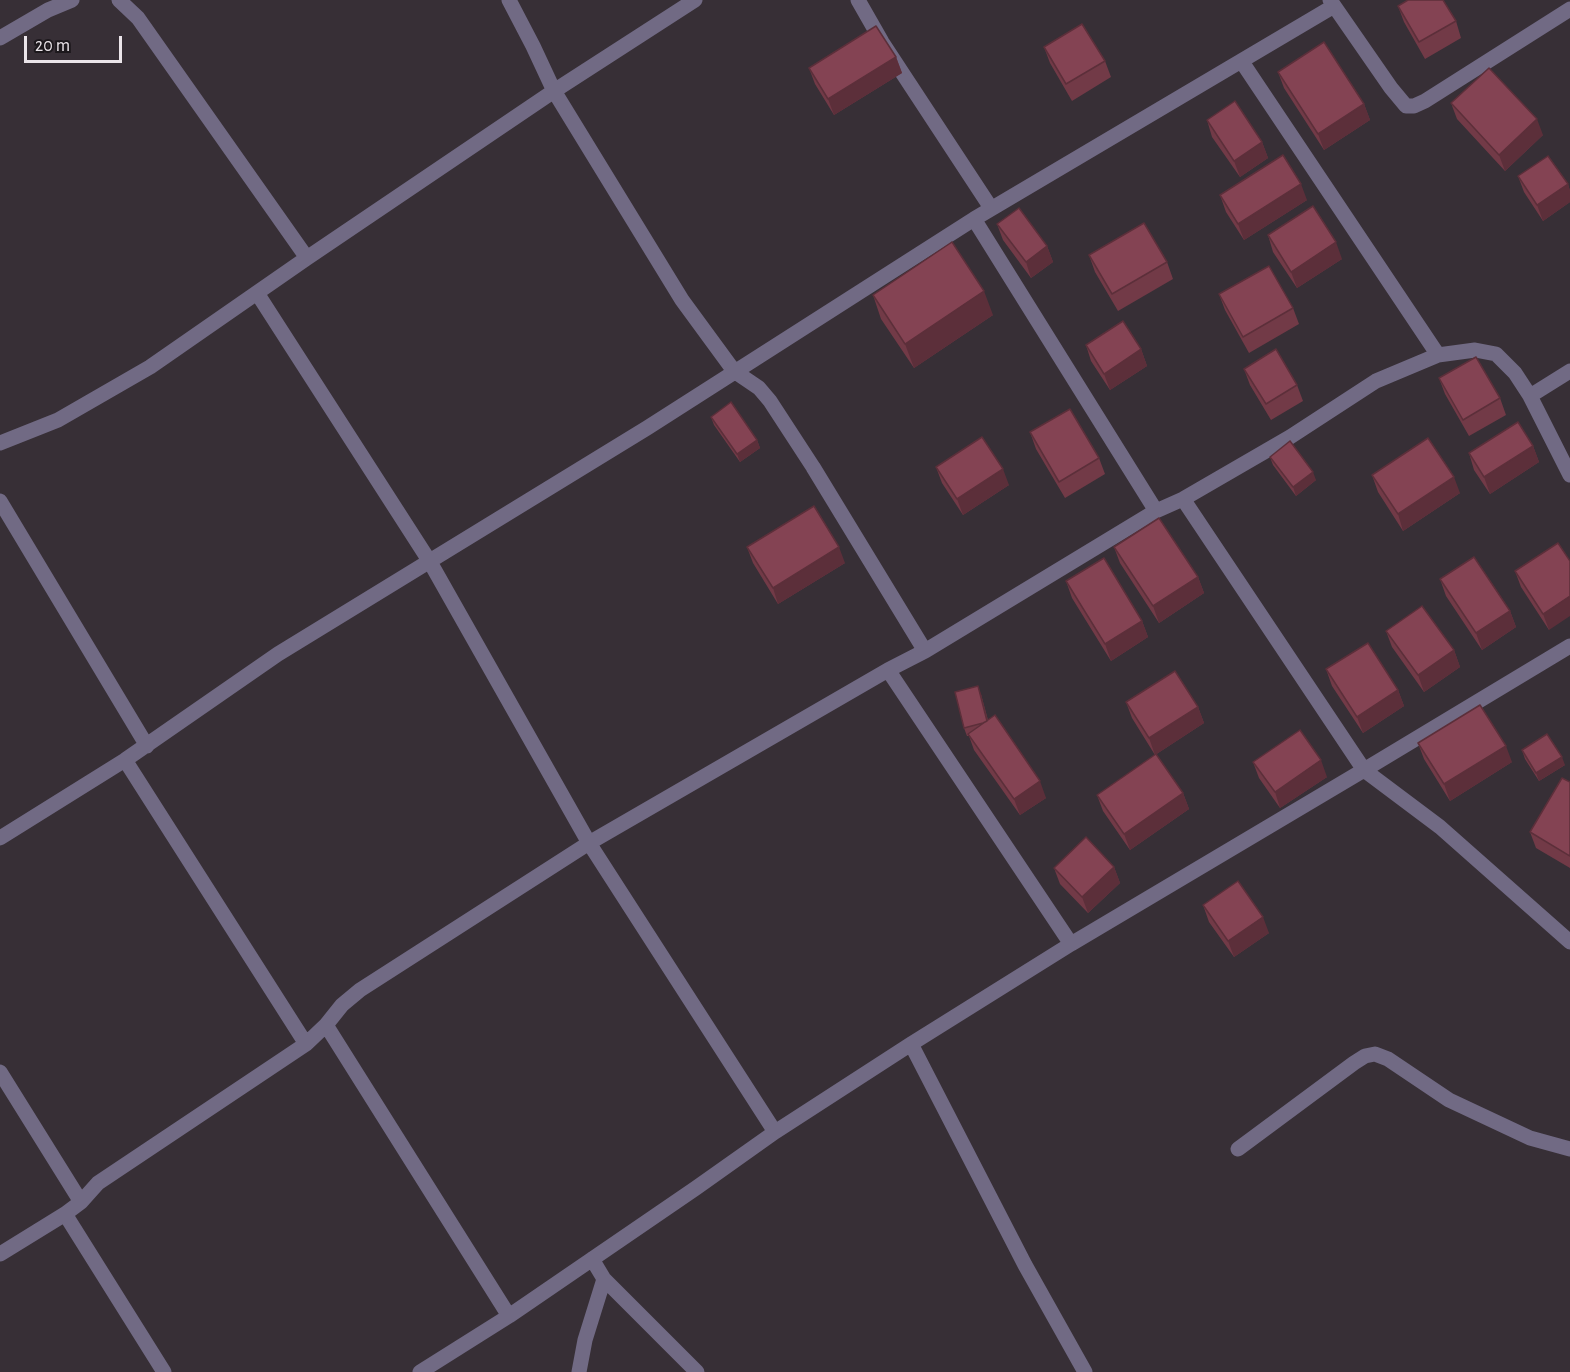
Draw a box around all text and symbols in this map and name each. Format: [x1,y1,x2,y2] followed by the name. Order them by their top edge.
[27,24,124,62] scale bar
[35,37,70,55] text: 20 m

